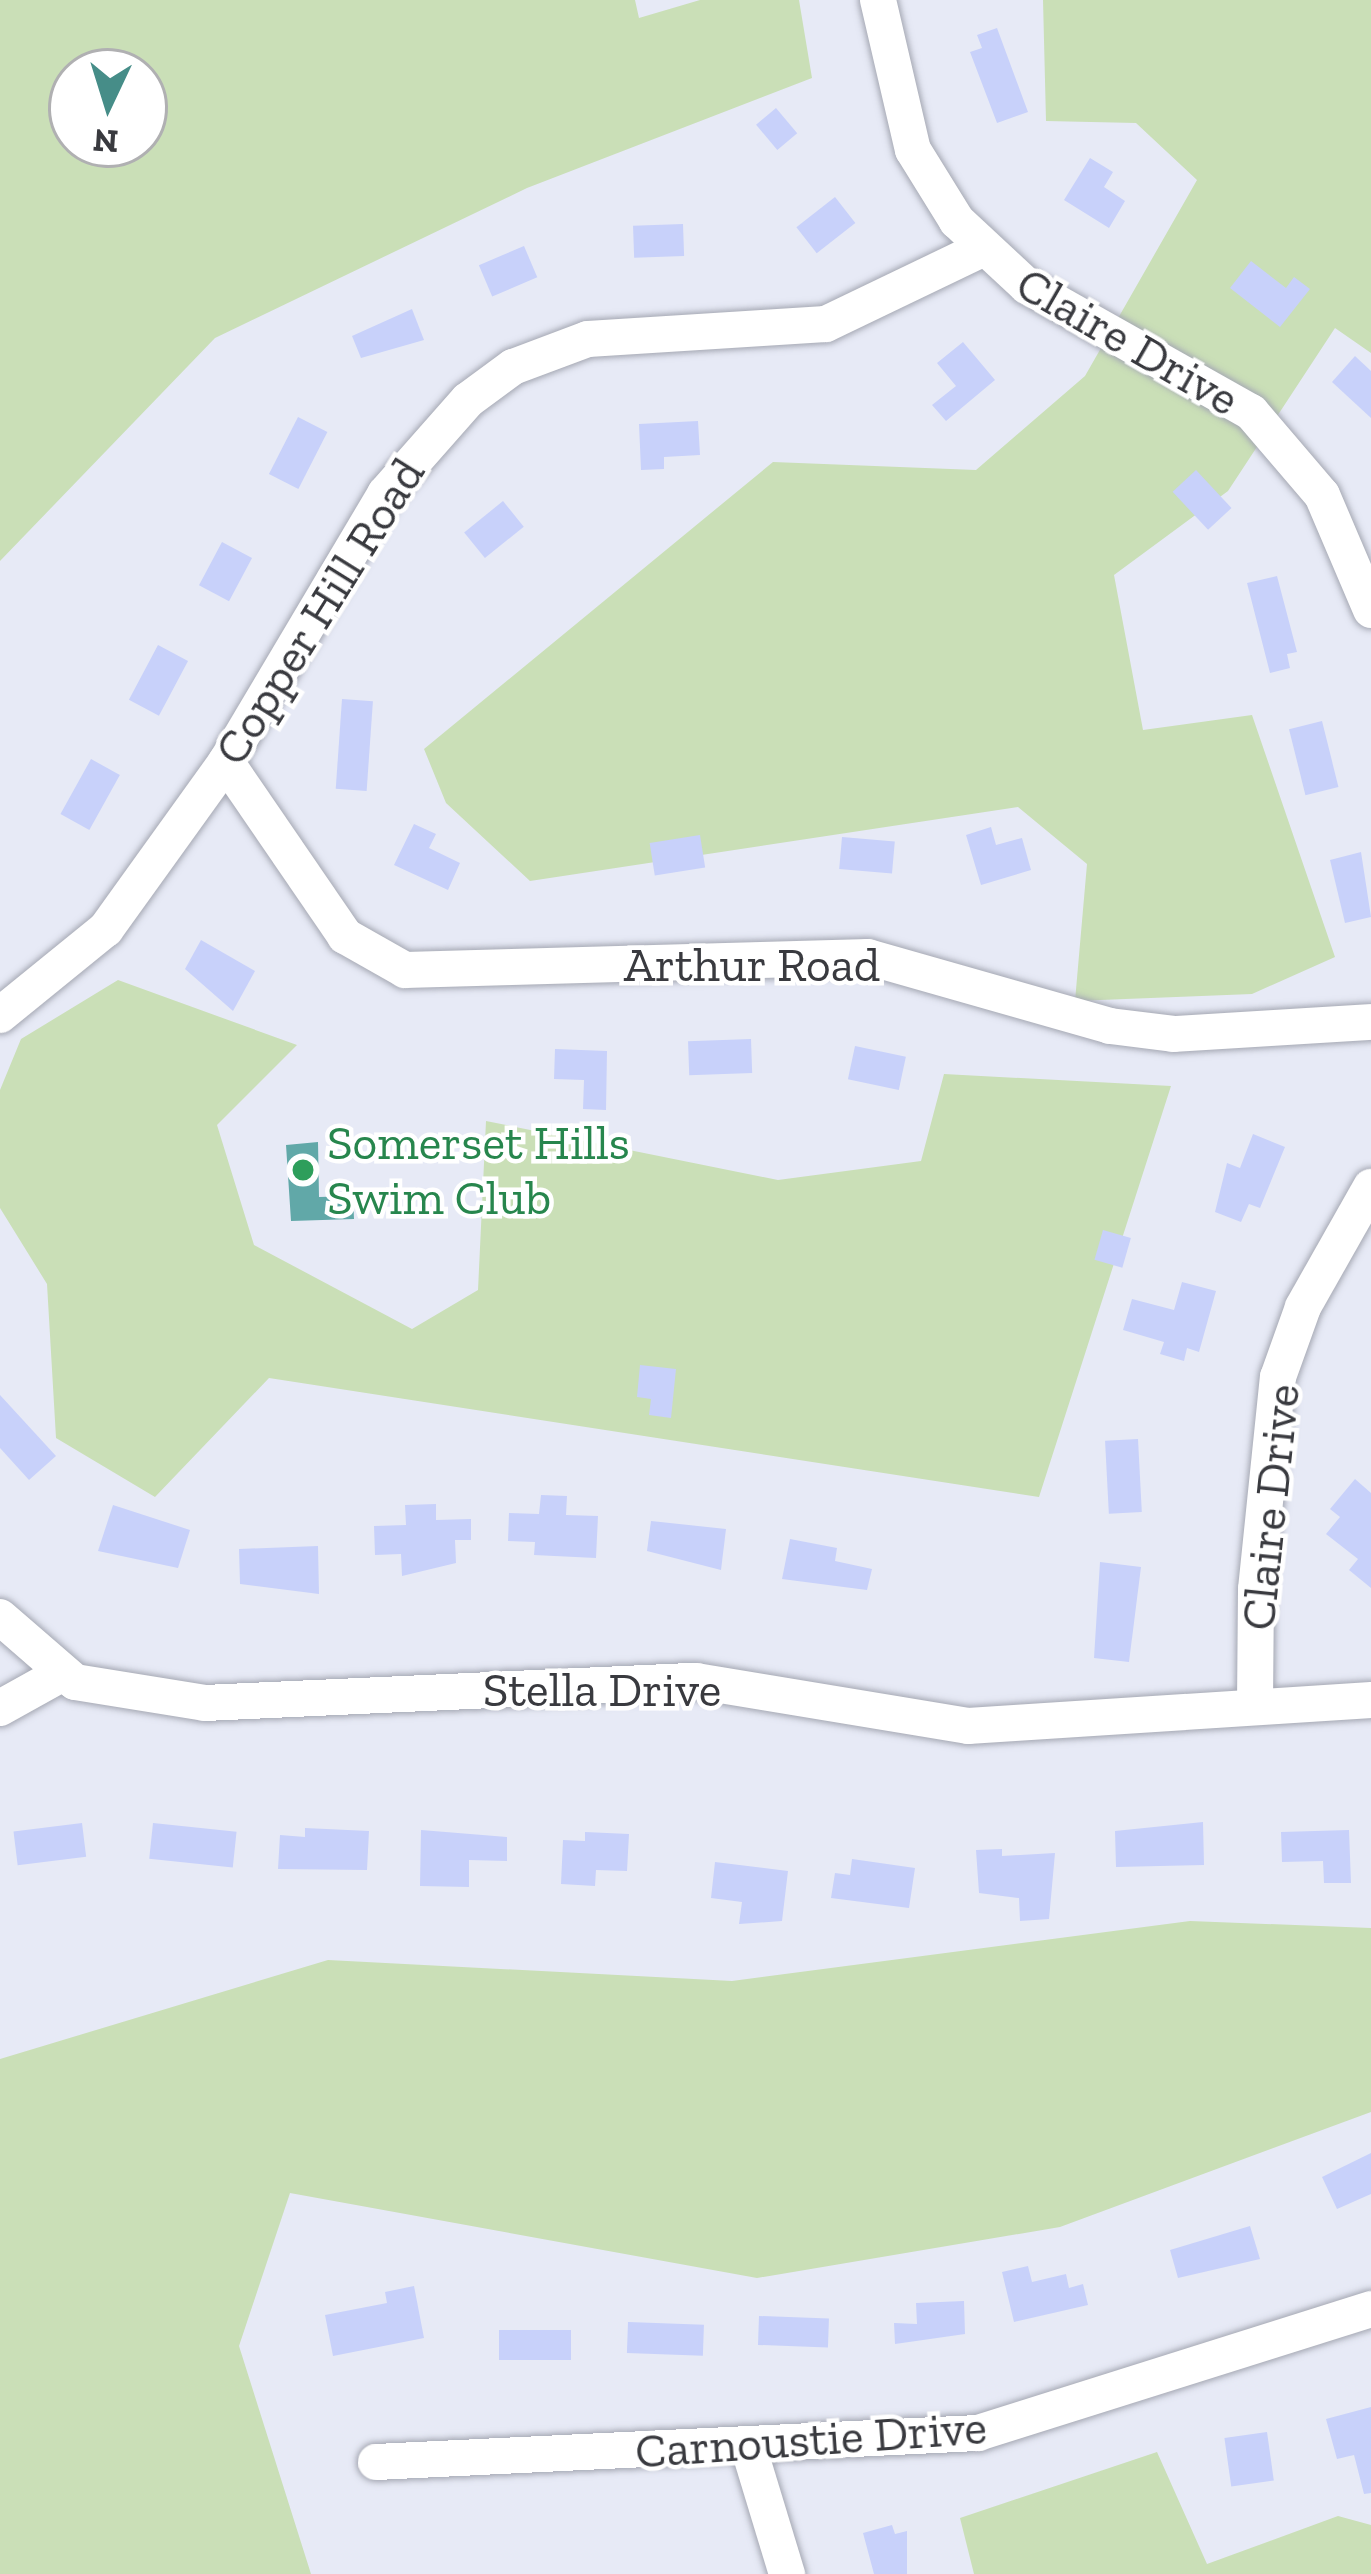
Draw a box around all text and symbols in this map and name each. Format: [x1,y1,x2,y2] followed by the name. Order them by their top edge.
[48,48,168,168] north arrow
[92,121,120,162] text: N
[1007,254,1249,428] street label: Claire Drive
[201,447,437,775] street label: Copper Hill Road
[623,936,881,994] street label: Arthur Road
[327,1113,630,1226] place label: Somerset Hills Swim Club
[290,1157,316,1183] marker: Somerset Hills Swim Club
[1228,1381,1312,1633] street label: Claire Drive
[483,1661,721,1719] street label: Stella Drive
[633,2398,989,2480] street label: Carnoustie Drive

